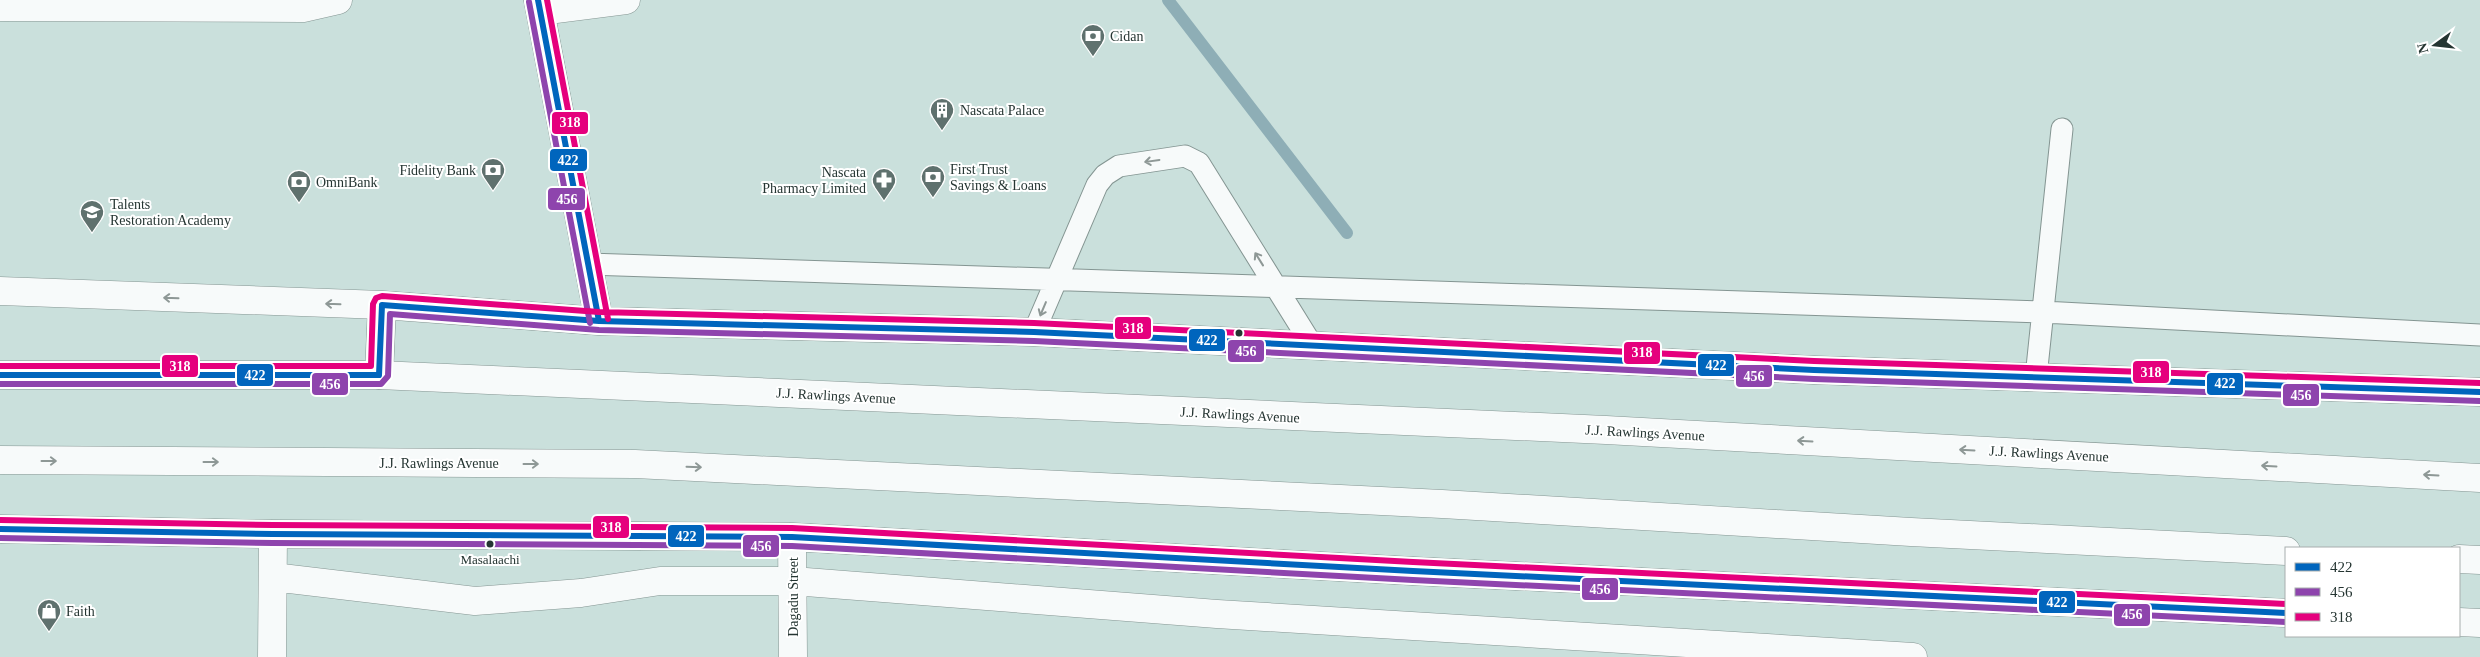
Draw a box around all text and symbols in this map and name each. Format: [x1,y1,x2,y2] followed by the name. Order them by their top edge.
[2410,20,2460,70] north arrow
[1080,23,1106,57] bank icon: Cidan
[1110,29,1143,44] place label: Cidan
[2414,41,2431,55] text: N
[929,97,955,131] building icon: Nascata Palace
[960,103,1044,118] place label: Nascata Palace
[551,111,589,135] line badge: 318
[560,115,581,130] text: 318
[549,148,588,172] line badge: 422
[558,153,579,168] text: 422
[1144,156,1160,166] one-way arrow
[480,157,506,191] bank icon: Fidelity Bank
[950,162,1046,193] place label: First Trust Savings & Loans
[399,163,476,178] place label: Fidelity Bank
[920,164,946,198] bank icon: First Trust Savings & Loans
[762,165,867,196] place label: Nascata Pharmacy Limited
[871,167,897,201] pharmacy icon: Nascata Pharmacy Limited
[286,169,312,203] bank icon: OmniBank
[316,175,377,190] place label: OmniBank
[547,187,586,211] line badge: 456
[557,192,578,207] text: 456
[110,197,231,228] place label: Talents Restoration Academy
[79,199,105,233] school or university icon: Talents Restoration Academy
[1254,252,1264,266] one-way arrow
[163,293,179,302] one-way arrow
[325,299,341,308] one-way arrow
[1038,301,1048,316] one-way arrow
[1114,316,1152,340] line badge: 318
[1123,321,1144,336] text: 318
[1188,328,1226,352] line badge: 422
[1234,328,1244,338] unlabelled marker
[1197,333,1218,348] text: 422
[1227,339,1265,363] line badge: 456
[1623,341,1661,365] line badge: 318
[1236,344,1257,359] text: 456
[1632,345,1653,360] text: 318
[1697,353,1735,377] line badge: 422
[161,354,199,378] line badge: 318
[1706,358,1727,373] text: 422
[170,359,191,374] text: 318
[2132,360,2170,384] line badge: 318
[236,363,274,387] line badge: 422
[1735,364,1773,388] line badge: 456
[2141,365,2162,380] text: 318
[245,368,266,383] text: 422
[1744,369,1765,384] text: 456
[311,372,349,396] line badge: 456
[2206,372,2244,396] line badge: 422
[2215,376,2236,391] text: 422
[320,377,341,392] text: 456
[2282,383,2320,407] line badge: 456
[776,385,896,407] street label: J.J. Rawlings Avenue
[2291,388,2312,403] text: 456
[1180,404,1300,426] street label: J.J. Rawlings Avenue
[1585,422,1705,444] street label: J.J. Rawlings Avenue
[1797,437,1813,446] one-way arrow
[1989,443,2109,465] street label: J.J. Rawlings Avenue
[1959,445,1976,455] one-way arrow
[40,456,56,465] one-way arrow
[379,456,499,471] street label: J.J. Rawlings Avenue
[203,457,219,466] one-way arrow
[523,459,539,468] one-way arrow
[685,462,701,471] one-way arrow
[2261,462,2277,471] one-way arrow
[2424,471,2440,480] one-way arrow
[592,515,630,539] line badge: 318
[601,520,622,535] text: 318
[667,524,705,548] line badge: 422
[676,529,697,544] text: 422
[742,534,780,558] line badge: 456
[485,539,495,549] marker: Masalaachi
[751,539,772,554] text: 456
[2285,547,2460,637] legend
[460,552,520,567] place label: Masalaachi
[786,557,801,637] street label: Dagadu Street
[2330,559,2353,575] text: 422
[1581,577,1619,601] line badge: 456
[1590,582,1611,597] text: 456
[2330,584,2353,600] text: 456
[2038,590,2076,614] line badge: 422
[2047,595,2068,610] text: 422
[36,598,62,632] shop icon: Faith
[2113,603,2151,627] line badge: 456
[66,604,95,619] place label: Faith
[2122,607,2143,622] text: 456
[2330,609,2353,625] text: 318

